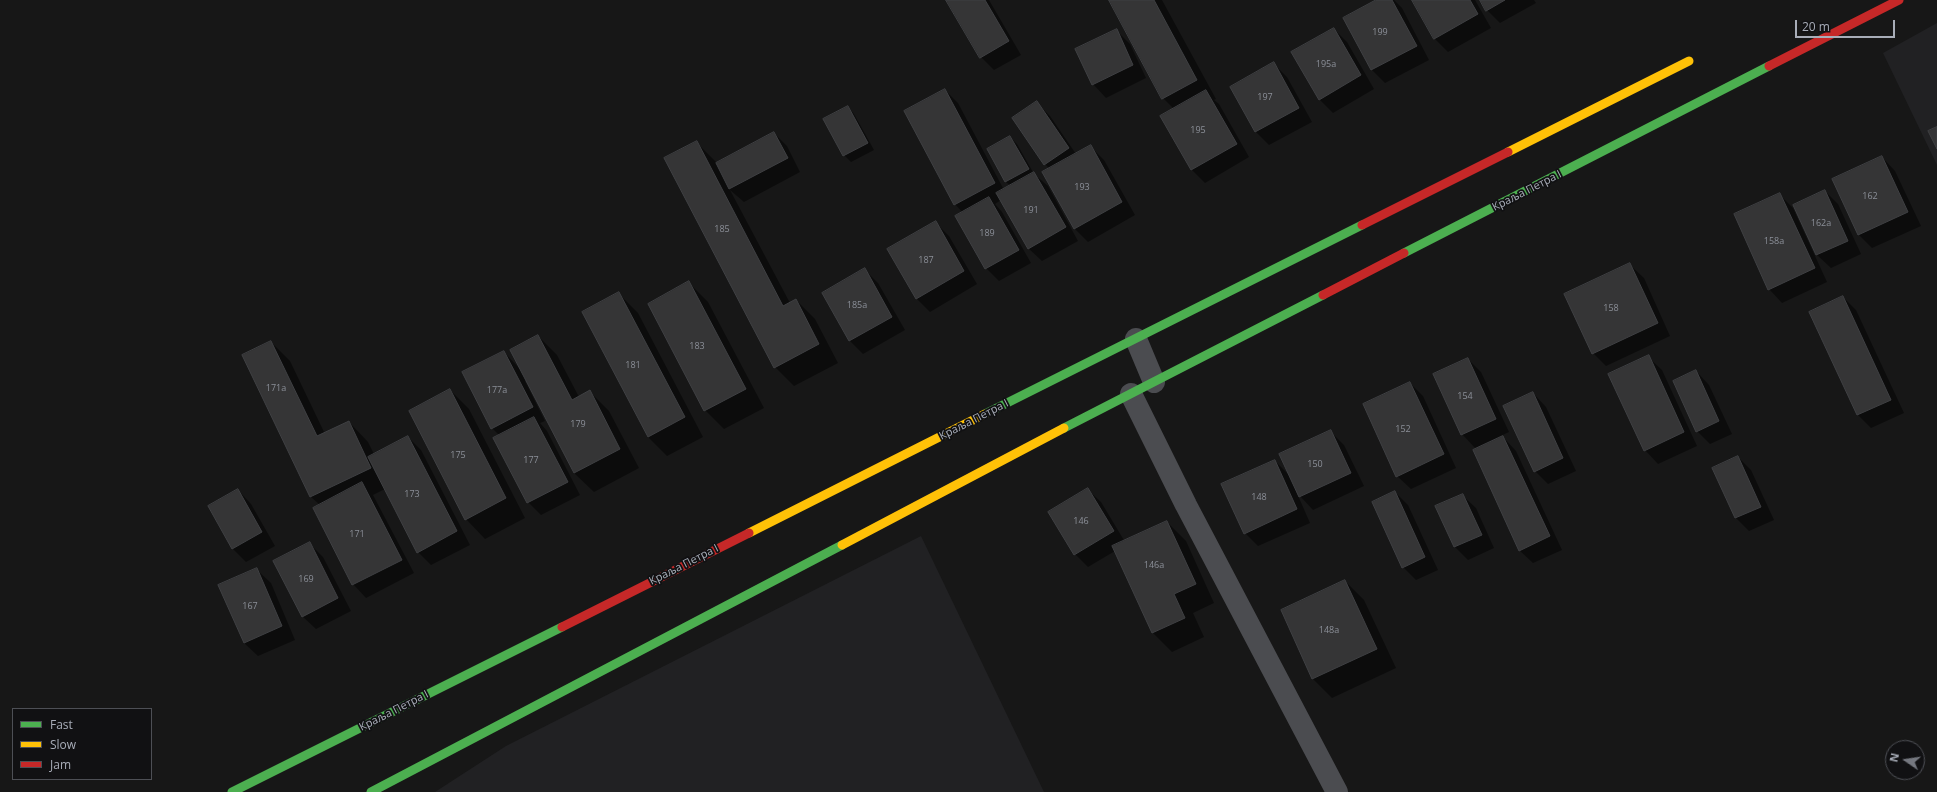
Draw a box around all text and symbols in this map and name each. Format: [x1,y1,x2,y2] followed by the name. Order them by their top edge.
[1797,12,1897,38] scale bar
[1802,18,1830,35] text: 20 m
[1372,27,1388,37] house number: 199
[1316,59,1336,69] house number: 195a
[1257,92,1273,102] house number: 197
[1190,125,1206,135] house number: 195
[1490,168,1564,214] street label: Краља Петра I
[1074,182,1090,192] house number: 193
[1862,191,1878,201] house number: 162
[1023,205,1039,215] house number: 191
[1811,218,1831,228] house number: 162a
[714,224,730,234] house number: 185
[979,228,995,238] house number: 189
[1764,236,1784,246] house number: 158a
[918,255,934,265] house number: 187
[847,300,867,310] house number: 185a
[1603,303,1619,313] house number: 158
[689,341,705,351] house number: 183
[625,360,641,370] house number: 181
[266,383,286,393] house number: 171a
[487,385,507,395] house number: 177a
[1457,391,1473,401] house number: 154
[937,397,1011,443] street label: Краља Петра I
[570,419,586,429] house number: 179
[1395,424,1411,434] house number: 152
[450,450,466,460] house number: 175
[523,455,539,465] house number: 177
[1307,459,1323,469] house number: 150
[404,489,420,499] house number: 173
[1251,492,1267,502] house number: 148
[1073,516,1089,526] house number: 146
[349,529,365,539] house number: 171
[647,542,721,588] street label: Краља Петра I
[1144,560,1164,570] house number: 146a
[298,574,314,584] house number: 169
[242,601,258,611] house number: 167
[1319,625,1339,635] house number: 148a
[357,688,431,734] street label: Краља Петра I
[12,708,152,780] legend
[50,716,73,733] text: Fast
[50,736,76,753] text: Slow
[1885,740,1925,780] north arrow
[1885,751,1902,763] text: N
[50,756,71,773] text: Jam

